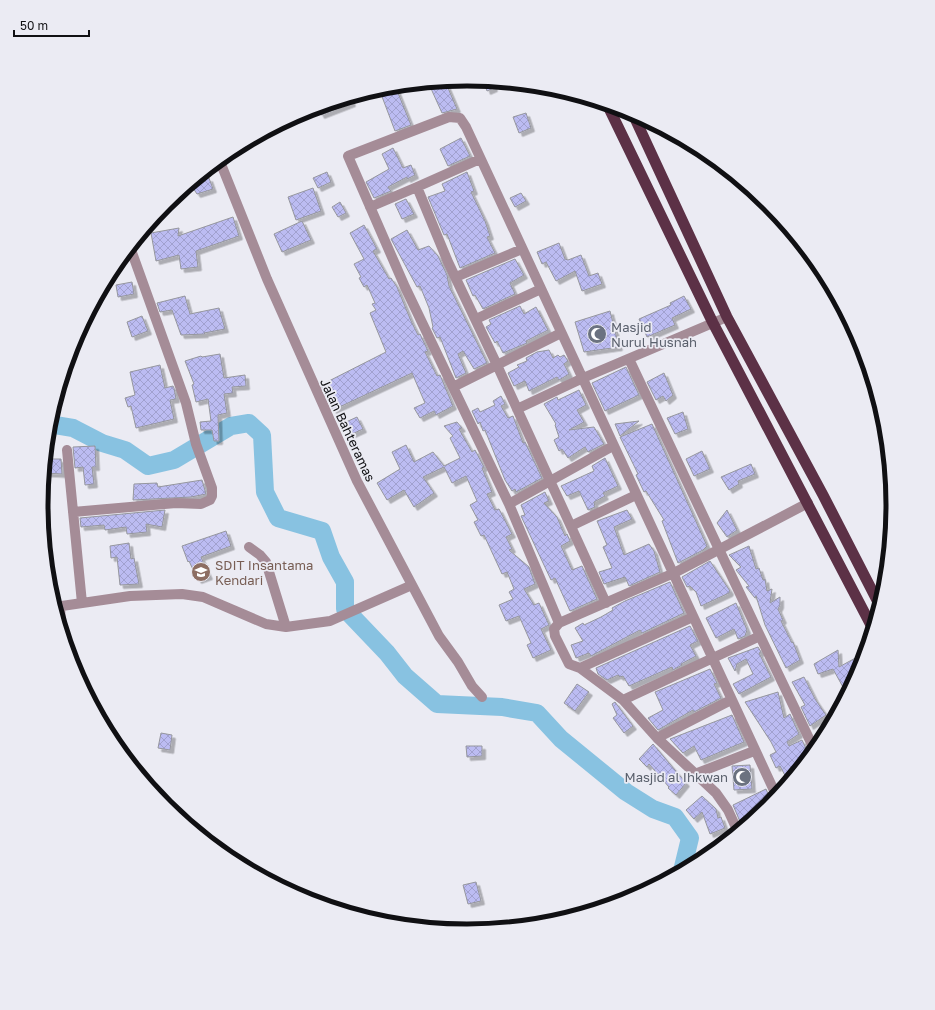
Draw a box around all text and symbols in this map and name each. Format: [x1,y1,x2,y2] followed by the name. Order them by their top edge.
[14,12,89,38] scale bar
[20,18,48,33] text: 50 m
[611,319,697,350] place label: Masjid Nurul Husnah
[586,323,608,345] mosque icon: Masjid Nurul Husnah
[317,376,379,484] street label: Jalan Bahteramas
[215,557,313,588] place label: SDIT Insantama Kendari
[190,561,212,583] school or university icon: SDIT Insantama Kendari
[731,766,753,788] mosque icon: Masjid al Ihkwan
[624,769,728,785] place label: Masjid al Ihkwan

